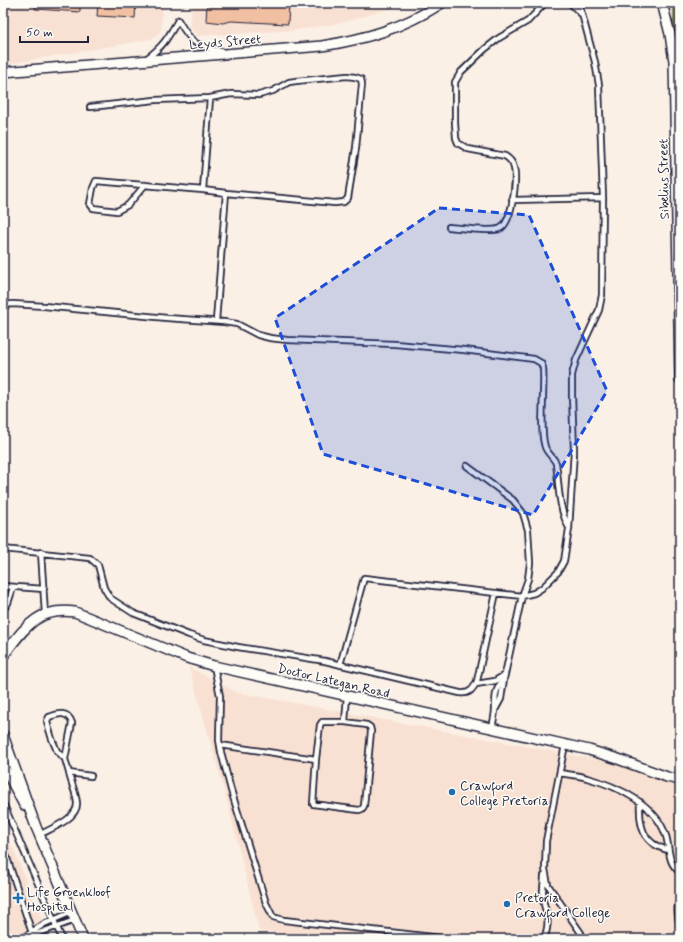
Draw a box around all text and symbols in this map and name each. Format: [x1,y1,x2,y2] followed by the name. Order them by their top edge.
[20,18,88,44] scale bar
[26,25,53,41] text: 50 m
[189,31,262,54] street label: Leyds Street
[655,138,674,219] street label: Sibelius Street
[276,660,391,703] street label: Doctor Lategan Road
[460,778,549,810] place label: Crawford College Pretoria
[447,787,457,797] marker: Crawford College Pretoria
[27,884,111,916] place label: Life Groenkloof Hospital
[515,890,610,924] place label: Pretoria Crawford College
[12,892,24,904] marker: Life Groenkloof Hospital
[502,899,512,909] marker: Pretoria Crawford College

